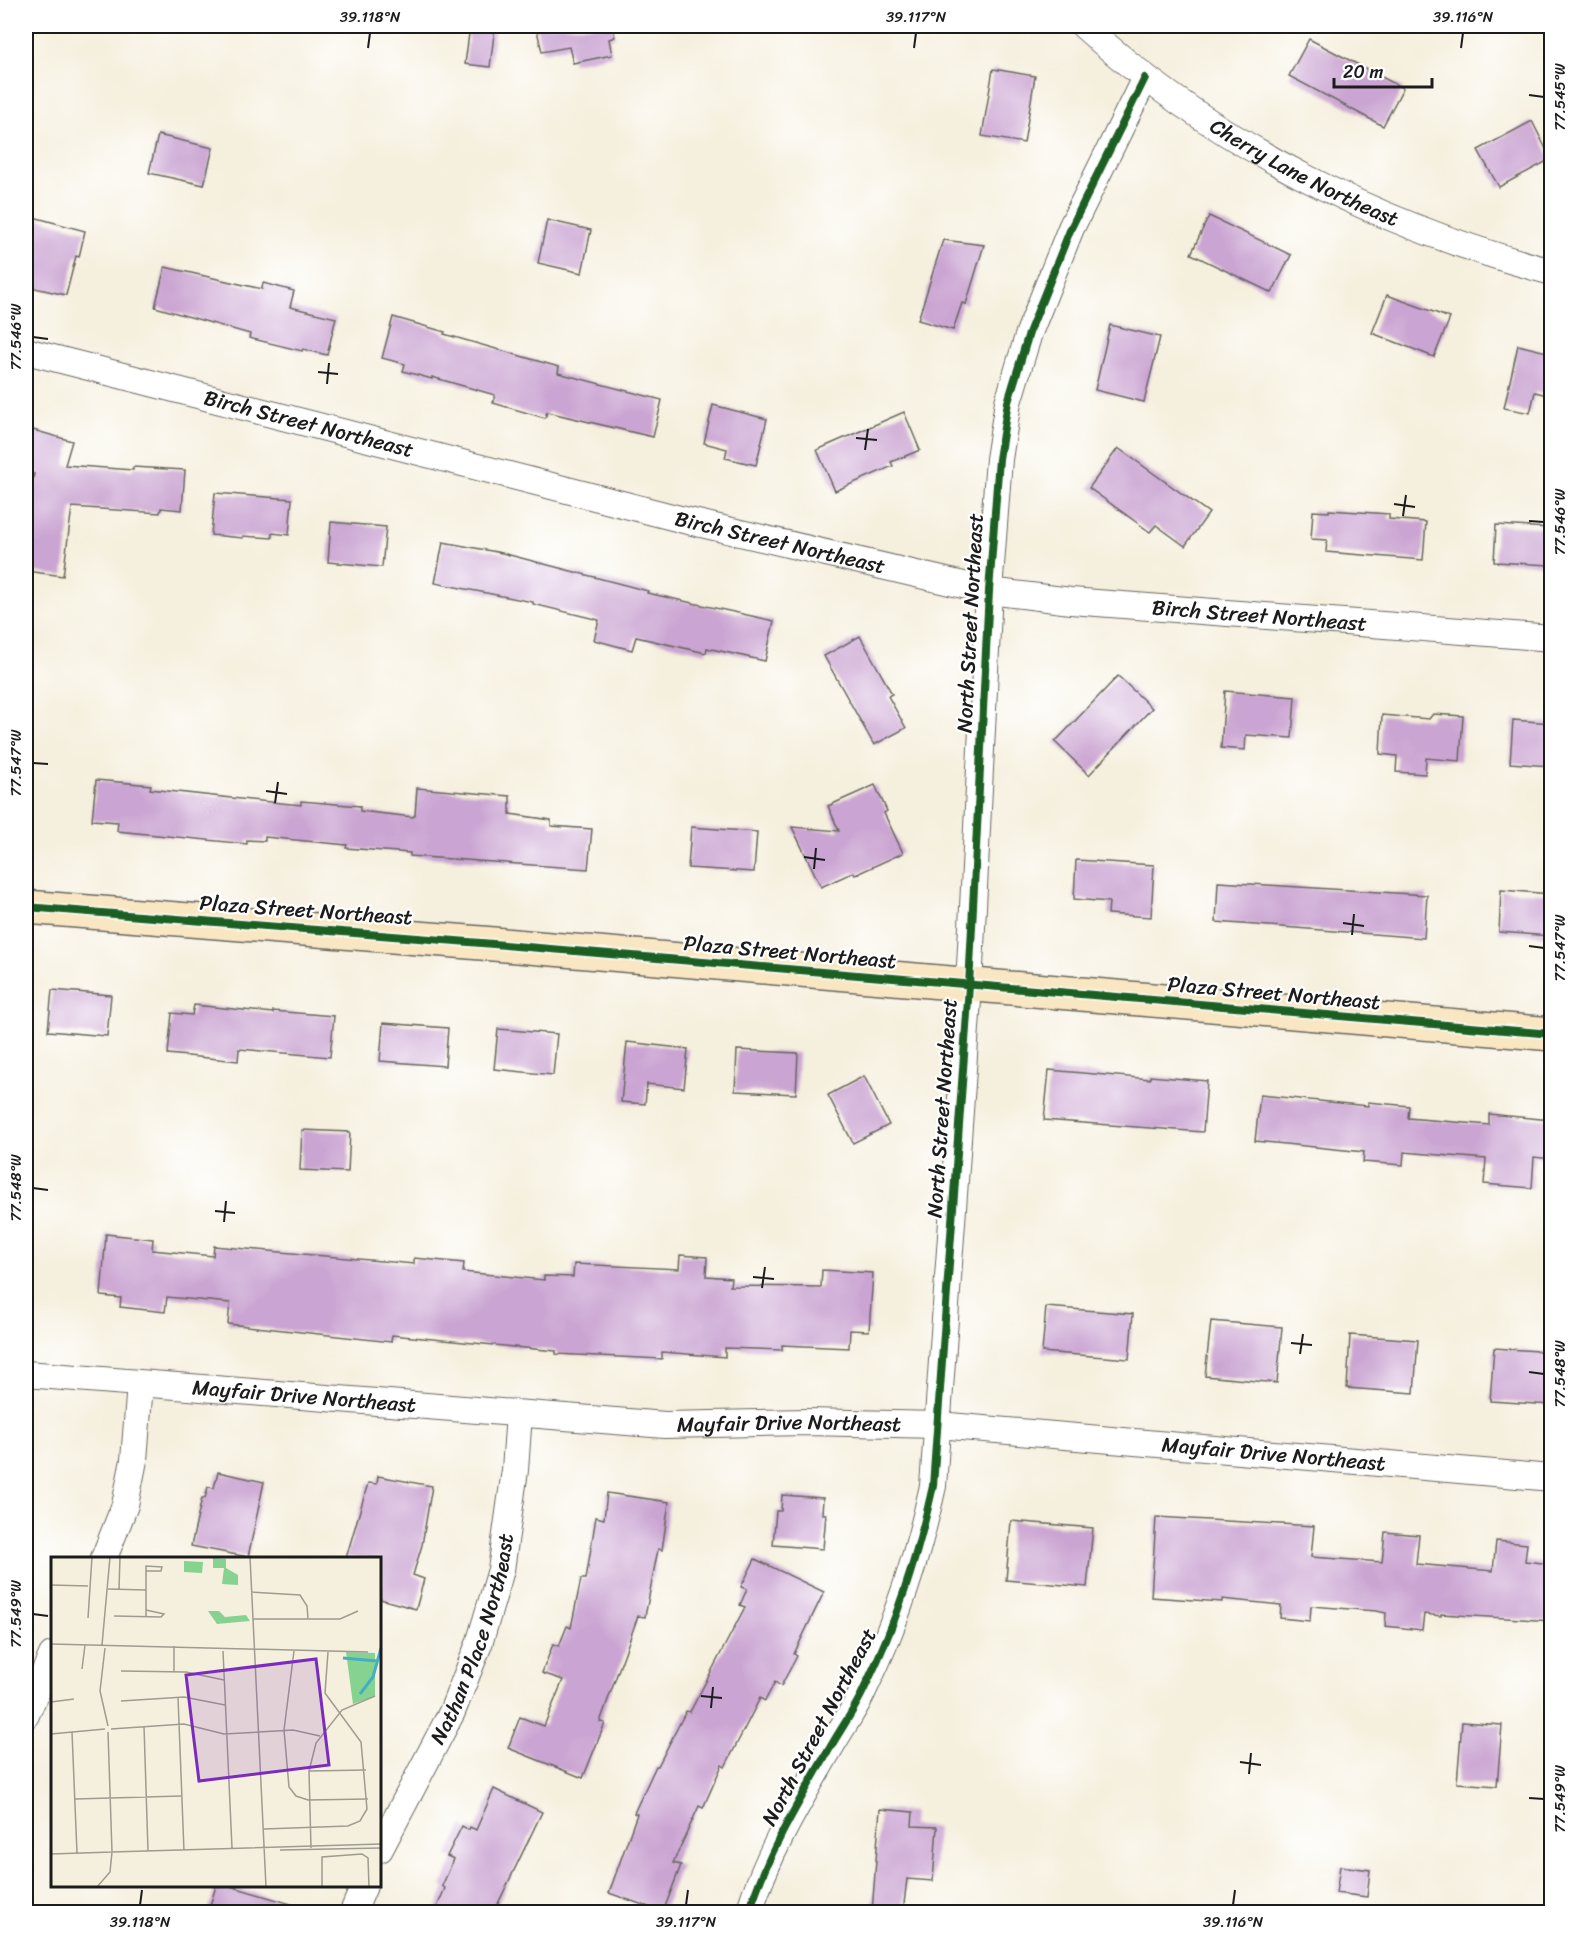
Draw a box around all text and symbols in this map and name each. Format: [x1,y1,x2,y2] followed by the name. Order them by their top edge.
[340,4,401,30] text: 39.118°N
[886,4,947,30] text: 39.117°N
[1433,4,1494,30] text: 39.116°N
[1334,51,1432,89] scale bar
[1343,56,1383,88] text: 20 m
[1547,63,1573,131] text: 77.545°W
[1202,108,1405,238] street label: Cherry Lane Northeast
[3,303,29,370] text: 77.546°W
[200,378,418,469] street label: Birch Street Northeast
[1547,488,1573,555] text: 77.546°W
[671,499,889,585] street label: Birch Street Northeast
[945,512,995,734] street label: North Street Northeast
[1151,588,1368,643] street label: Birch Street Northeast
[3,729,29,796] text: 77.547°W
[198,884,414,936] street label: Plaza Street Northeast
[1547,914,1573,981] text: 77.547°W
[682,924,898,980] street label: Plaza Street Northeast
[1166,965,1382,1021] street label: Plaza Street Northeast
[915,997,969,1219] street label: North Street Northeast
[3,1154,29,1222] text: 77.548°W
[1547,1340,1573,1408] text: 77.548°W
[191,1368,417,1424] street label: Mayfair Drive Northeast
[676,1403,902,1444] street label: Mayfair Drive Northeast
[1160,1425,1387,1483] street label: Mayfair Drive Northeast
[419,1531,525,1751] street label: Nathan Place Northeast
[51,1557,381,1887] inset map
[3,1580,29,1648] text: 77.549°W
[751,1621,887,1833] street label: North Street Northeast
[1547,1765,1573,1833] text: 77.549°W
[110,1909,171,1935] text: 39.118°N
[656,1909,717,1935] text: 39.117°N
[1203,1909,1264,1935] text: 39.116°N

